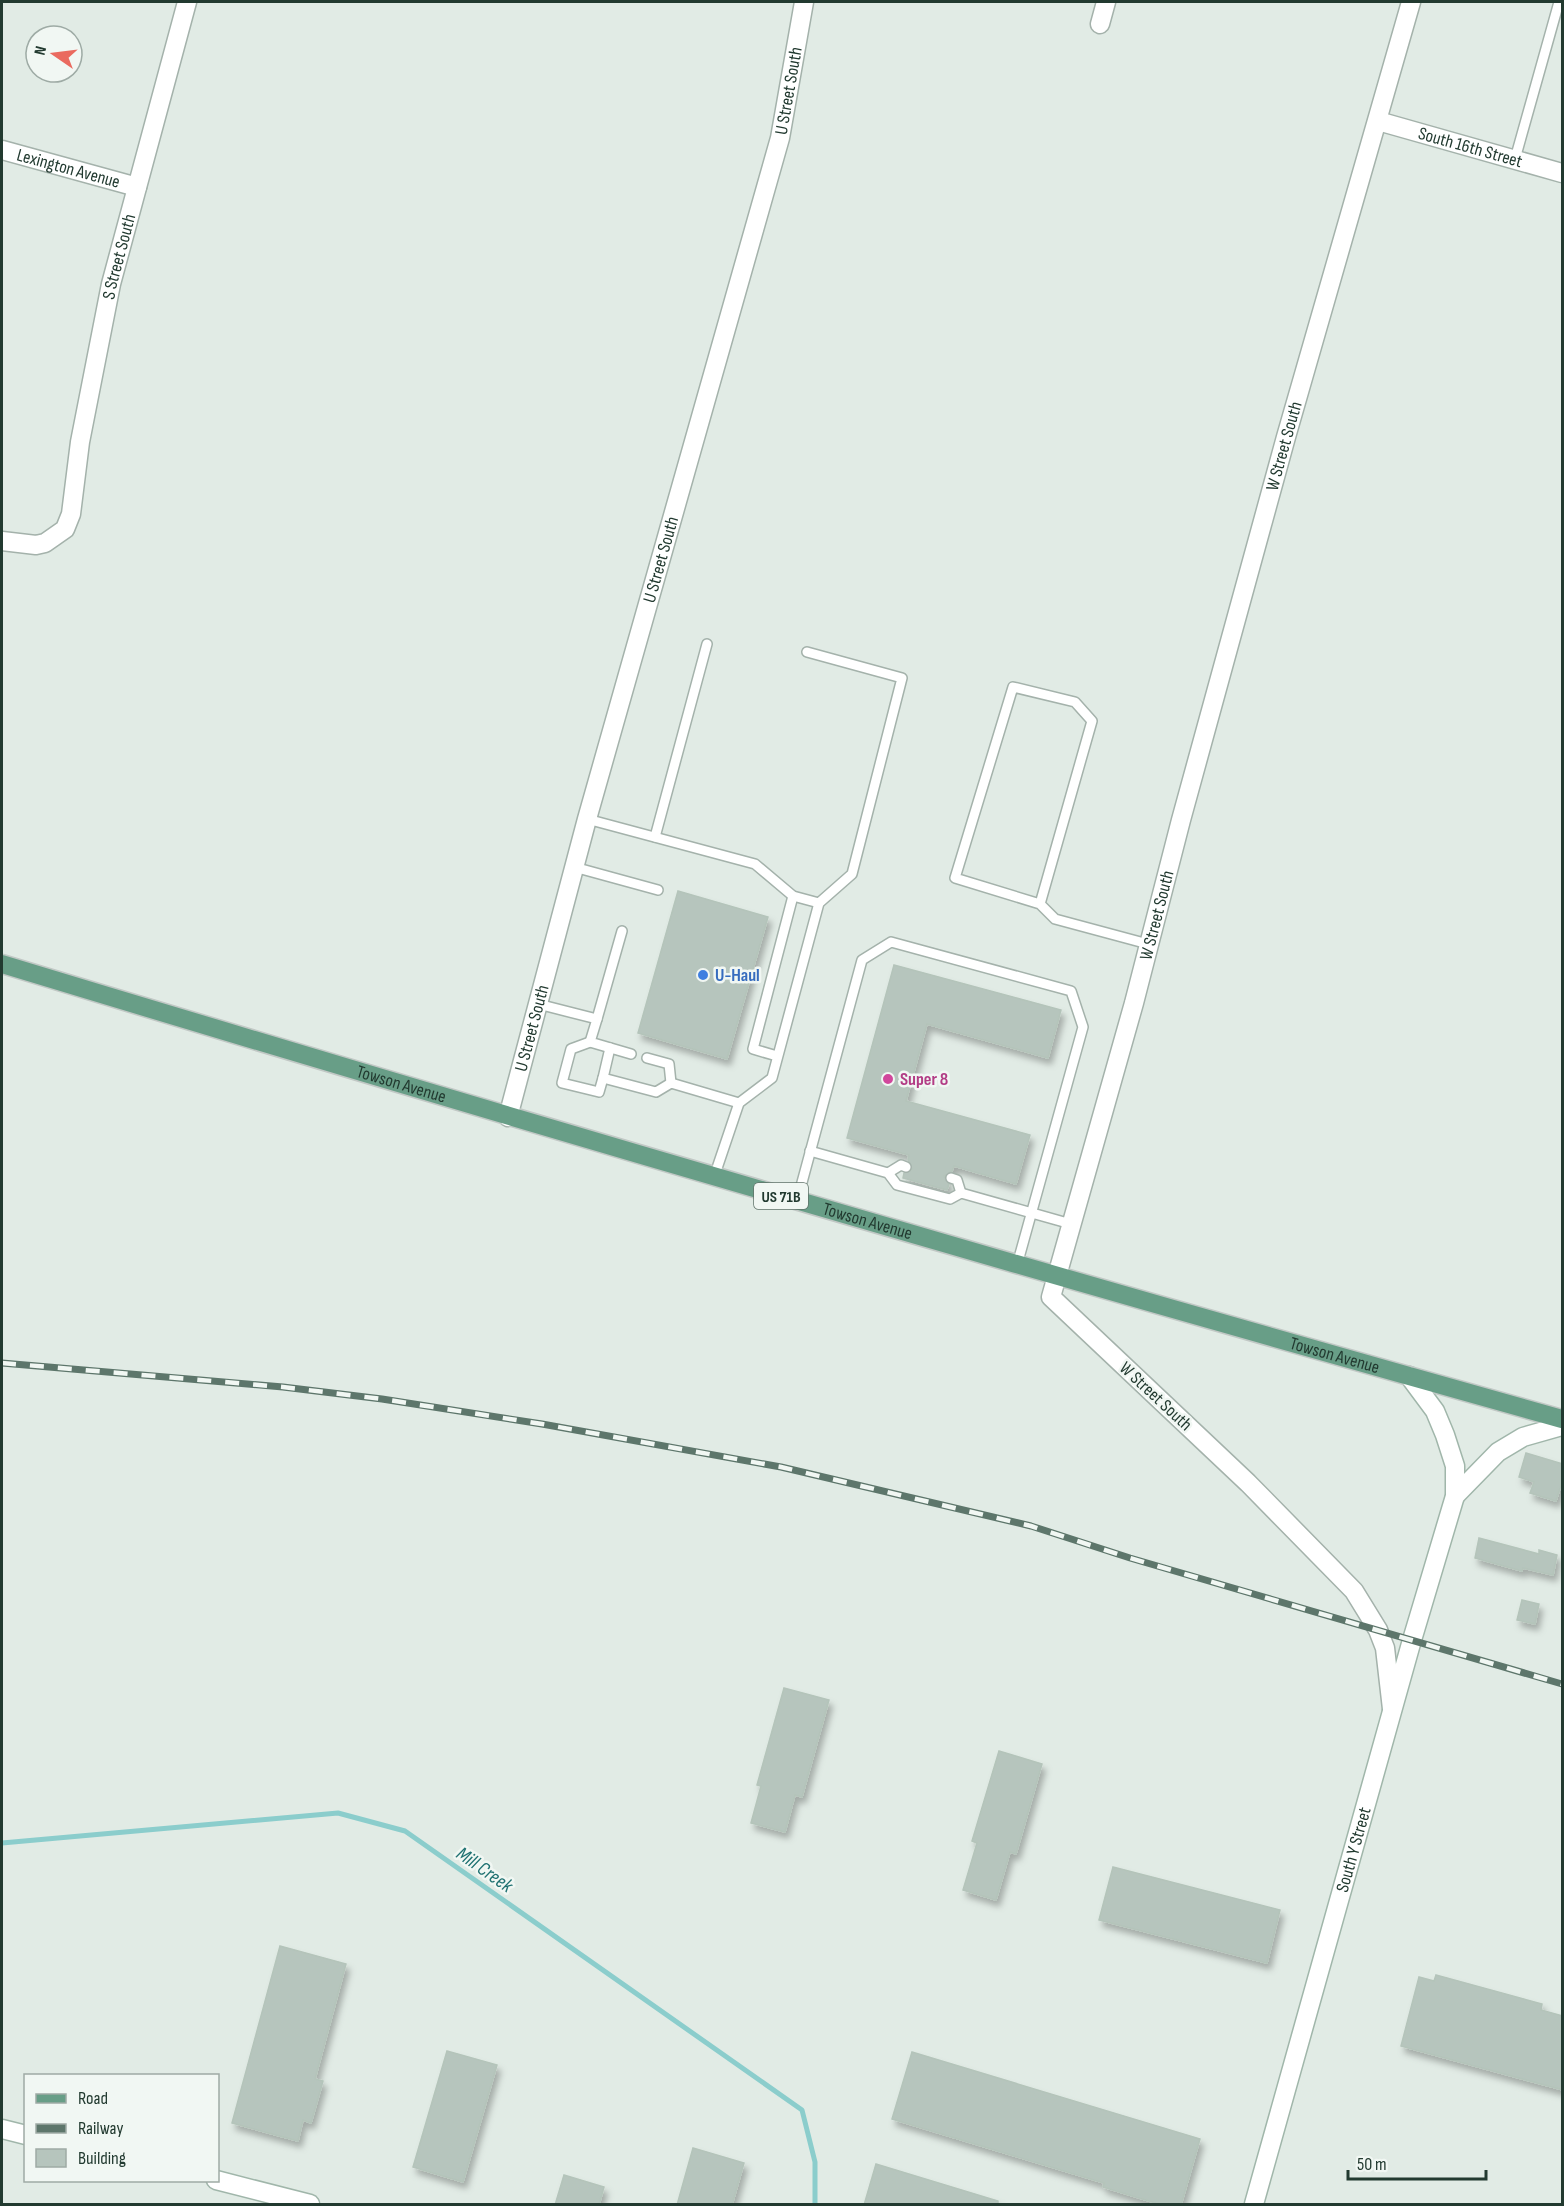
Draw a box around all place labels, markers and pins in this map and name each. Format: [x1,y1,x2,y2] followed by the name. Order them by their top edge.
[715,965,760,986] place label: U-Haul
[696,968,710,982] marker: U-Haul
[900,1069,948,1090] place label: Super 8
[881,1072,895,1086] marker: Super 8

